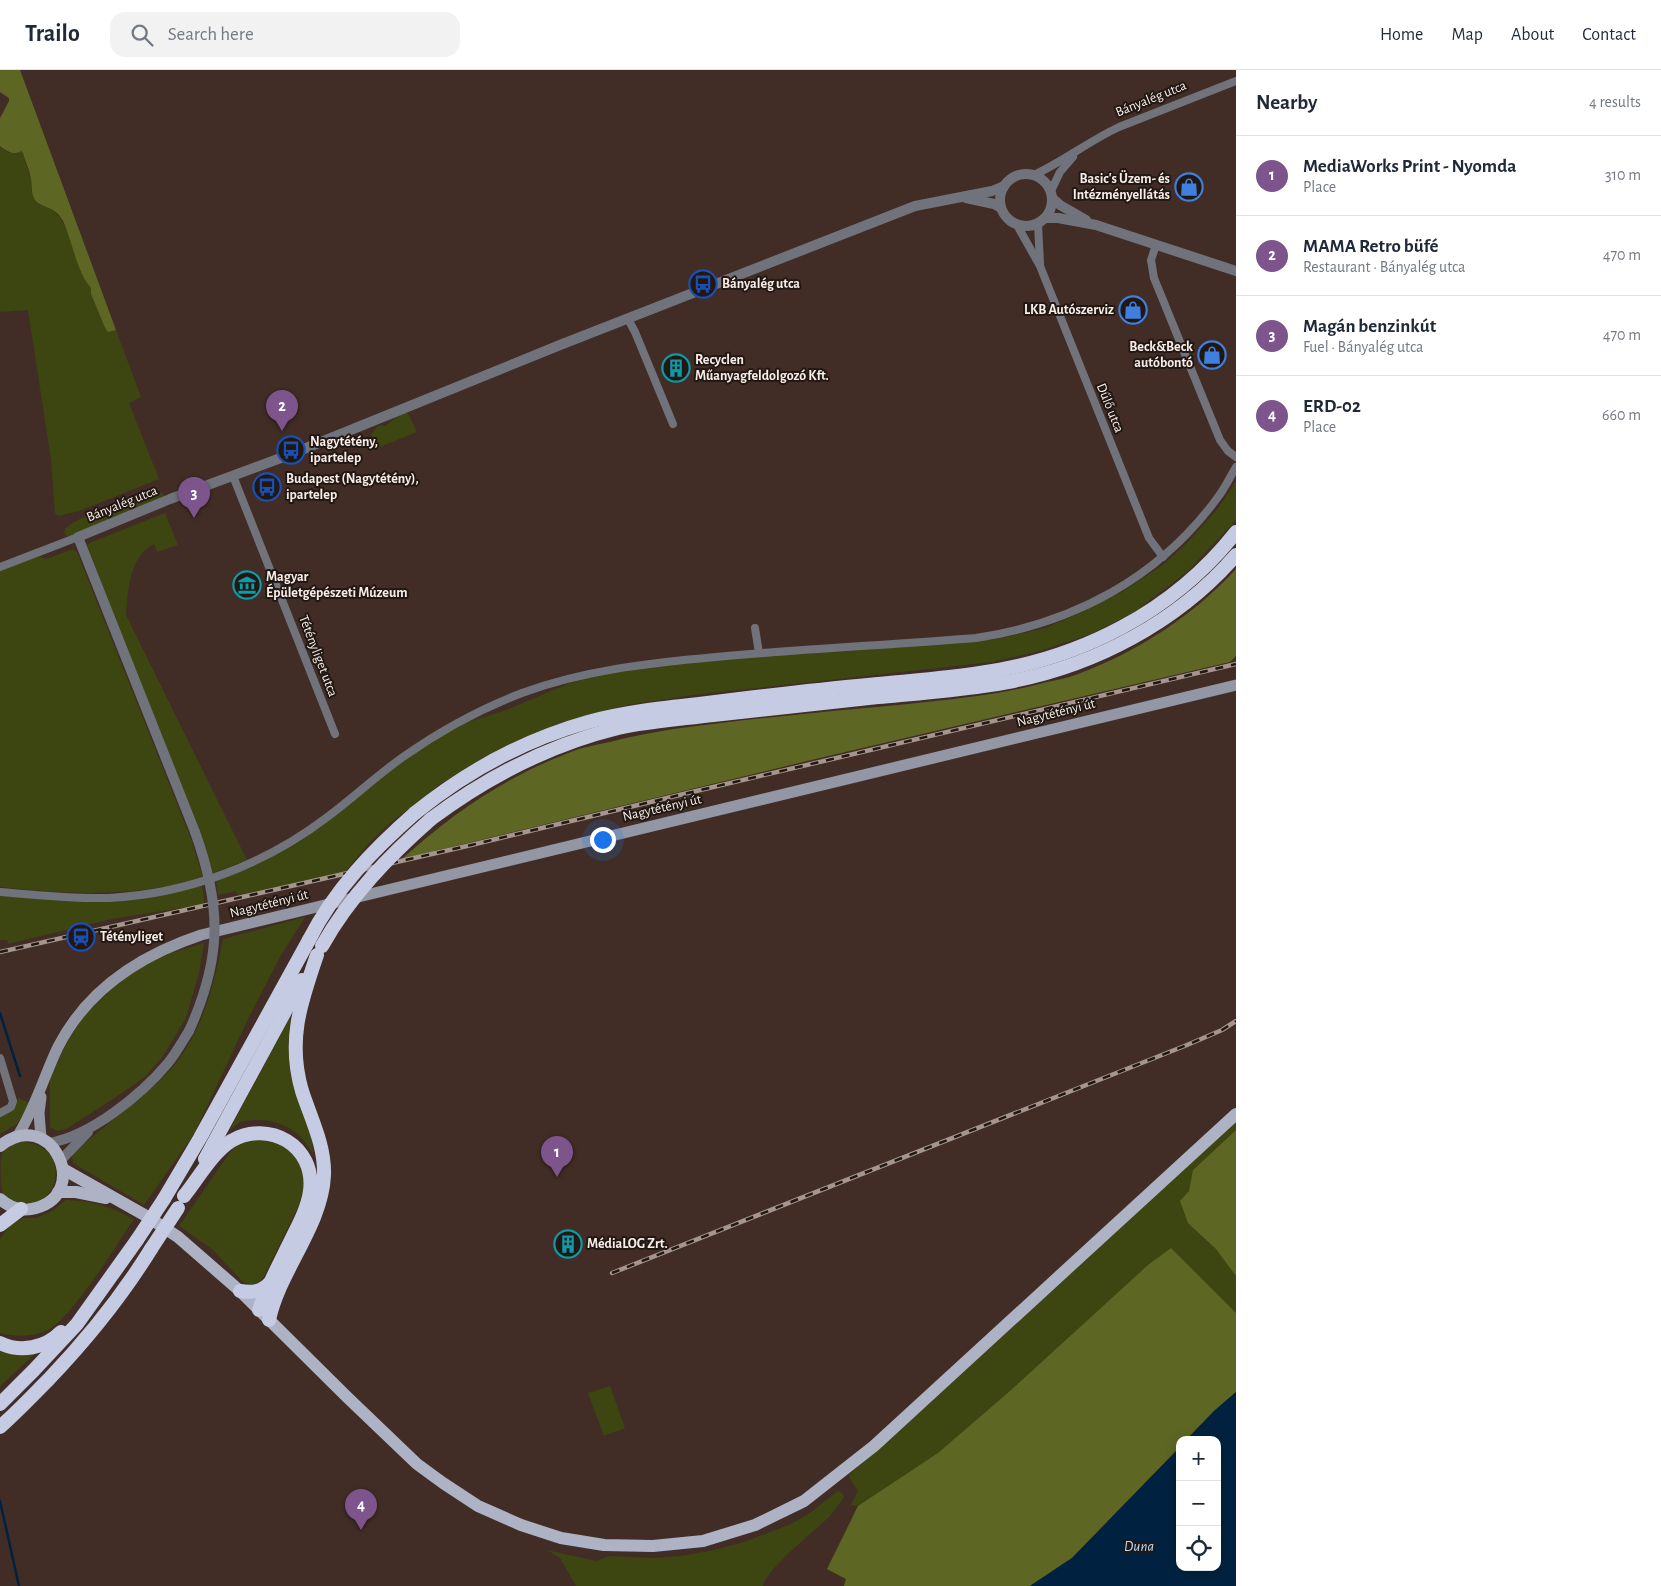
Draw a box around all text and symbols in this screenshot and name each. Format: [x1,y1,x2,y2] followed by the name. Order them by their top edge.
[110,12,460,57] search box
[128,21,156,49] icon: search
[25,22,80,46] text: Trailo
[168,25,254,44] text: Search here
[1380,26,1423,44] text: Home
[1451,26,1483,44] text: Map
[1511,26,1554,44] text: About
[1582,26,1636,44] text: Contact
[1114,78,1189,120] street label: Bányalég utca
[1256,92,1317,113] text: Nearby
[1589,94,1641,110] text: 4 results
[1303,157,1516,176] text: MediaWorks Print - Nyomda
[1269,167,1275,183] text: 1
[1605,167,1641,183] text: 310 m
[1073,170,1170,202] place label: Basic's Üzem- és Intézményellátás
[1174,172,1204,202] shop icon: Basic's Üzem- és Intézményellátás
[1303,179,1336,195] text: Place
[1303,237,1439,256] text: MAMA Retro büfé
[1268,247,1276,263] text: 2
[1603,247,1641,263] text: 470 m
[1303,259,1465,275] text: Restaurant · Bányalég utca
[688,269,718,299] bus stop icon: Bányalég utca
[722,277,800,291] place label: Bányalég utca
[1118,295,1148,325] shop icon: LKB Autószerviz
[1024,303,1114,317] place label: LKB Autószerviz
[1303,317,1436,336] text: Magán benzinkút
[1269,327,1275,343] text: 3
[1603,327,1641,343] text: 470 m
[1303,339,1423,355] text: Fuel · Bányalég utca
[1129,340,1193,370] place label: Beck&Beck autóbontó
[1197,340,1227,370] shop icon: Beck&Beck autóbontó
[661,353,691,383] building icon: Recyclen Műanyagfeldolgozó Kft.
[695,353,829,383] place label: Recyclen Műanyagfeldolgozó Kft.
[1094,381,1126,435] street label: Dűlő utca
[266,390,298,431] pin: 2
[1303,397,1361,416] text: ERD-02
[1268,407,1276,423] text: 4
[1602,407,1641,423] text: 660 m
[1303,419,1336,435] text: Place
[276,435,306,465] bus stop icon: Nagytétény, ipartelep
[310,435,378,465] place label: Nagytétény, ipartelep
[252,472,282,502] bus stop icon: Budapest (Nagytétény), ipartelep
[286,472,419,502] place label: Budapest (Nagytétény), ipartelep
[178,477,210,518] pin: 3
[85,483,160,525] street label: Bányalég utca
[232,570,262,600] museum icon: Magyar Épületgépészeti Múzeum
[266,570,408,600] place label: Magyar Épületgépészeti Múzeum
[296,613,340,699] street label: Tétényliget utca
[1015,696,1097,729] street label: Nagytétényi út
[621,792,703,824] street label: Nagytétényi út
[590,827,616,853] your location
[228,887,310,920] street label: Nagytétényi út
[66,922,96,952] station icon: Tétényliget
[100,930,163,944] place label: Tétényliget
[541,1136,573,1177] pin: 1
[553,1229,583,1259] building icon: MédiaLOG Zrt.
[587,1237,668,1251] place label: MédiaLOG Zrt.
[1176,1436,1221,1571] map controls
[1176,1436,1221,1481] button: +
[1176,1481,1221,1526] button: −
[345,1489,377,1530] pin: 4
[1176,1526,1221,1571] button: locate
[1124,1539,1154,1554] water label: Duna

